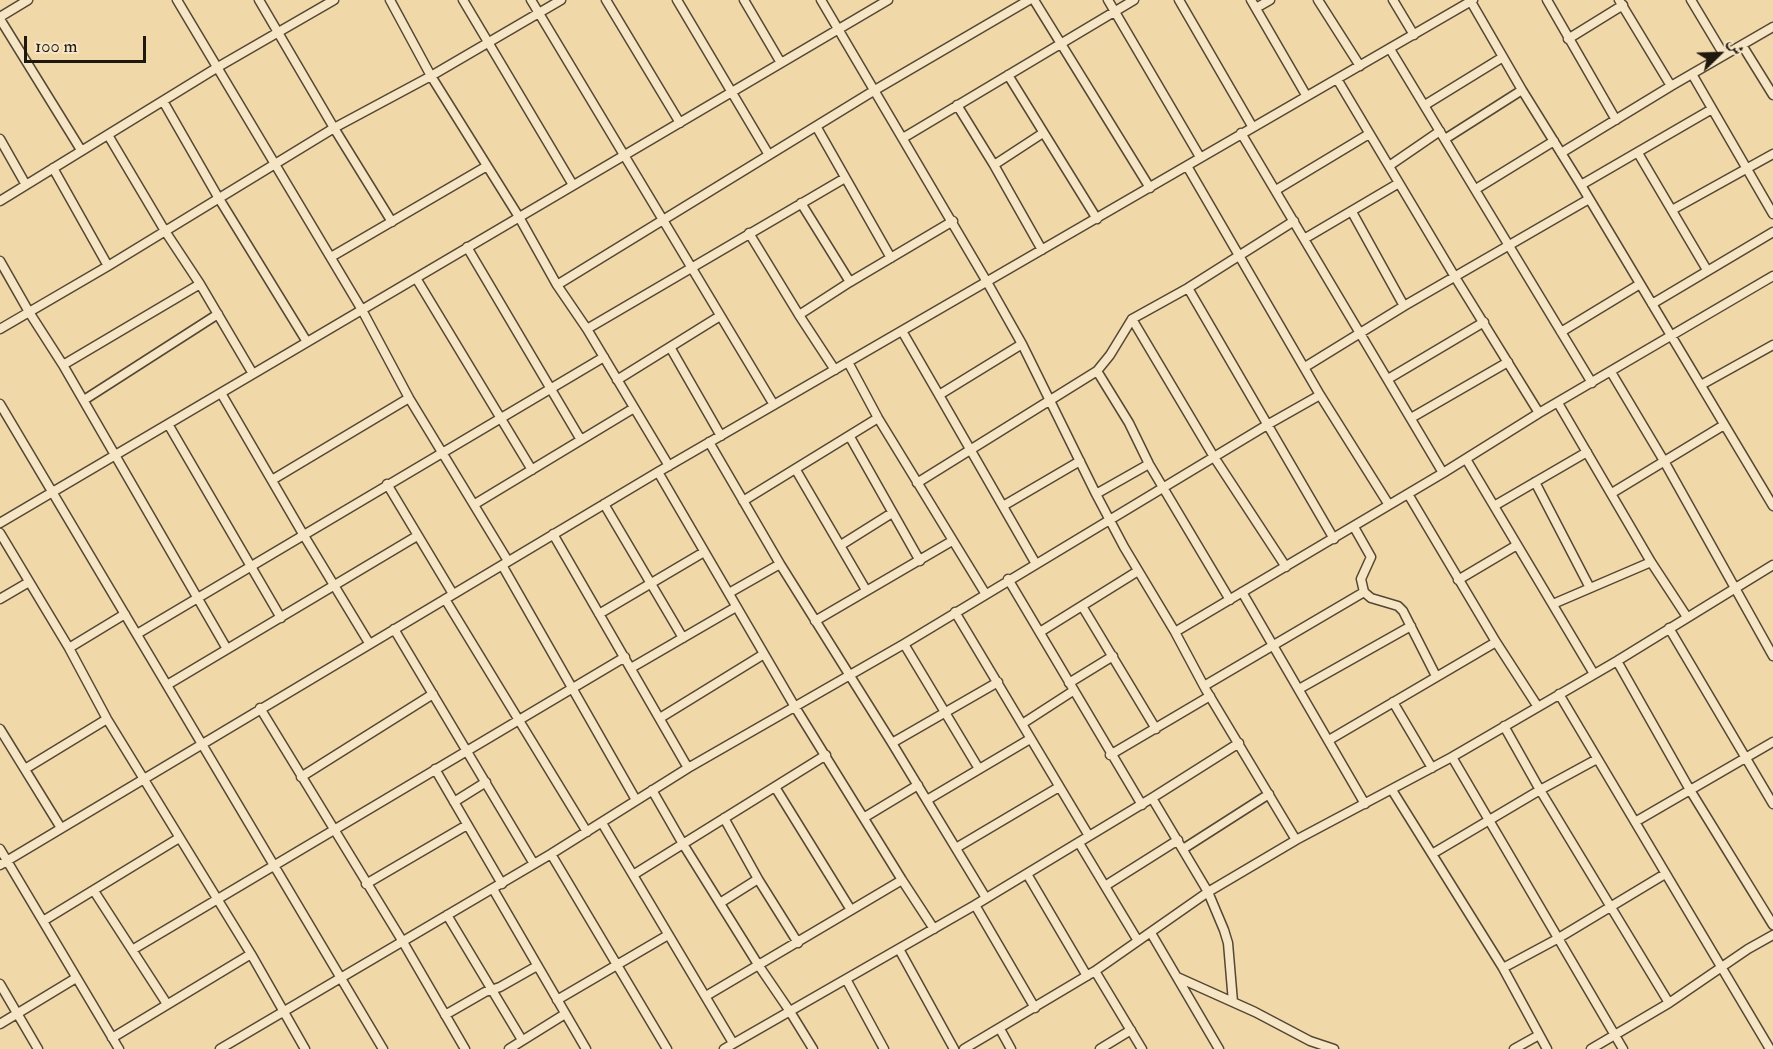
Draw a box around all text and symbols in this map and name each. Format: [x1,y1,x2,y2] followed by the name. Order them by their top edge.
[27,24,148,62] scale bar
[1689,24,1749,84] north arrow
[35,35,78,58] text: 100 m
[1723,36,1748,58] text: ش

